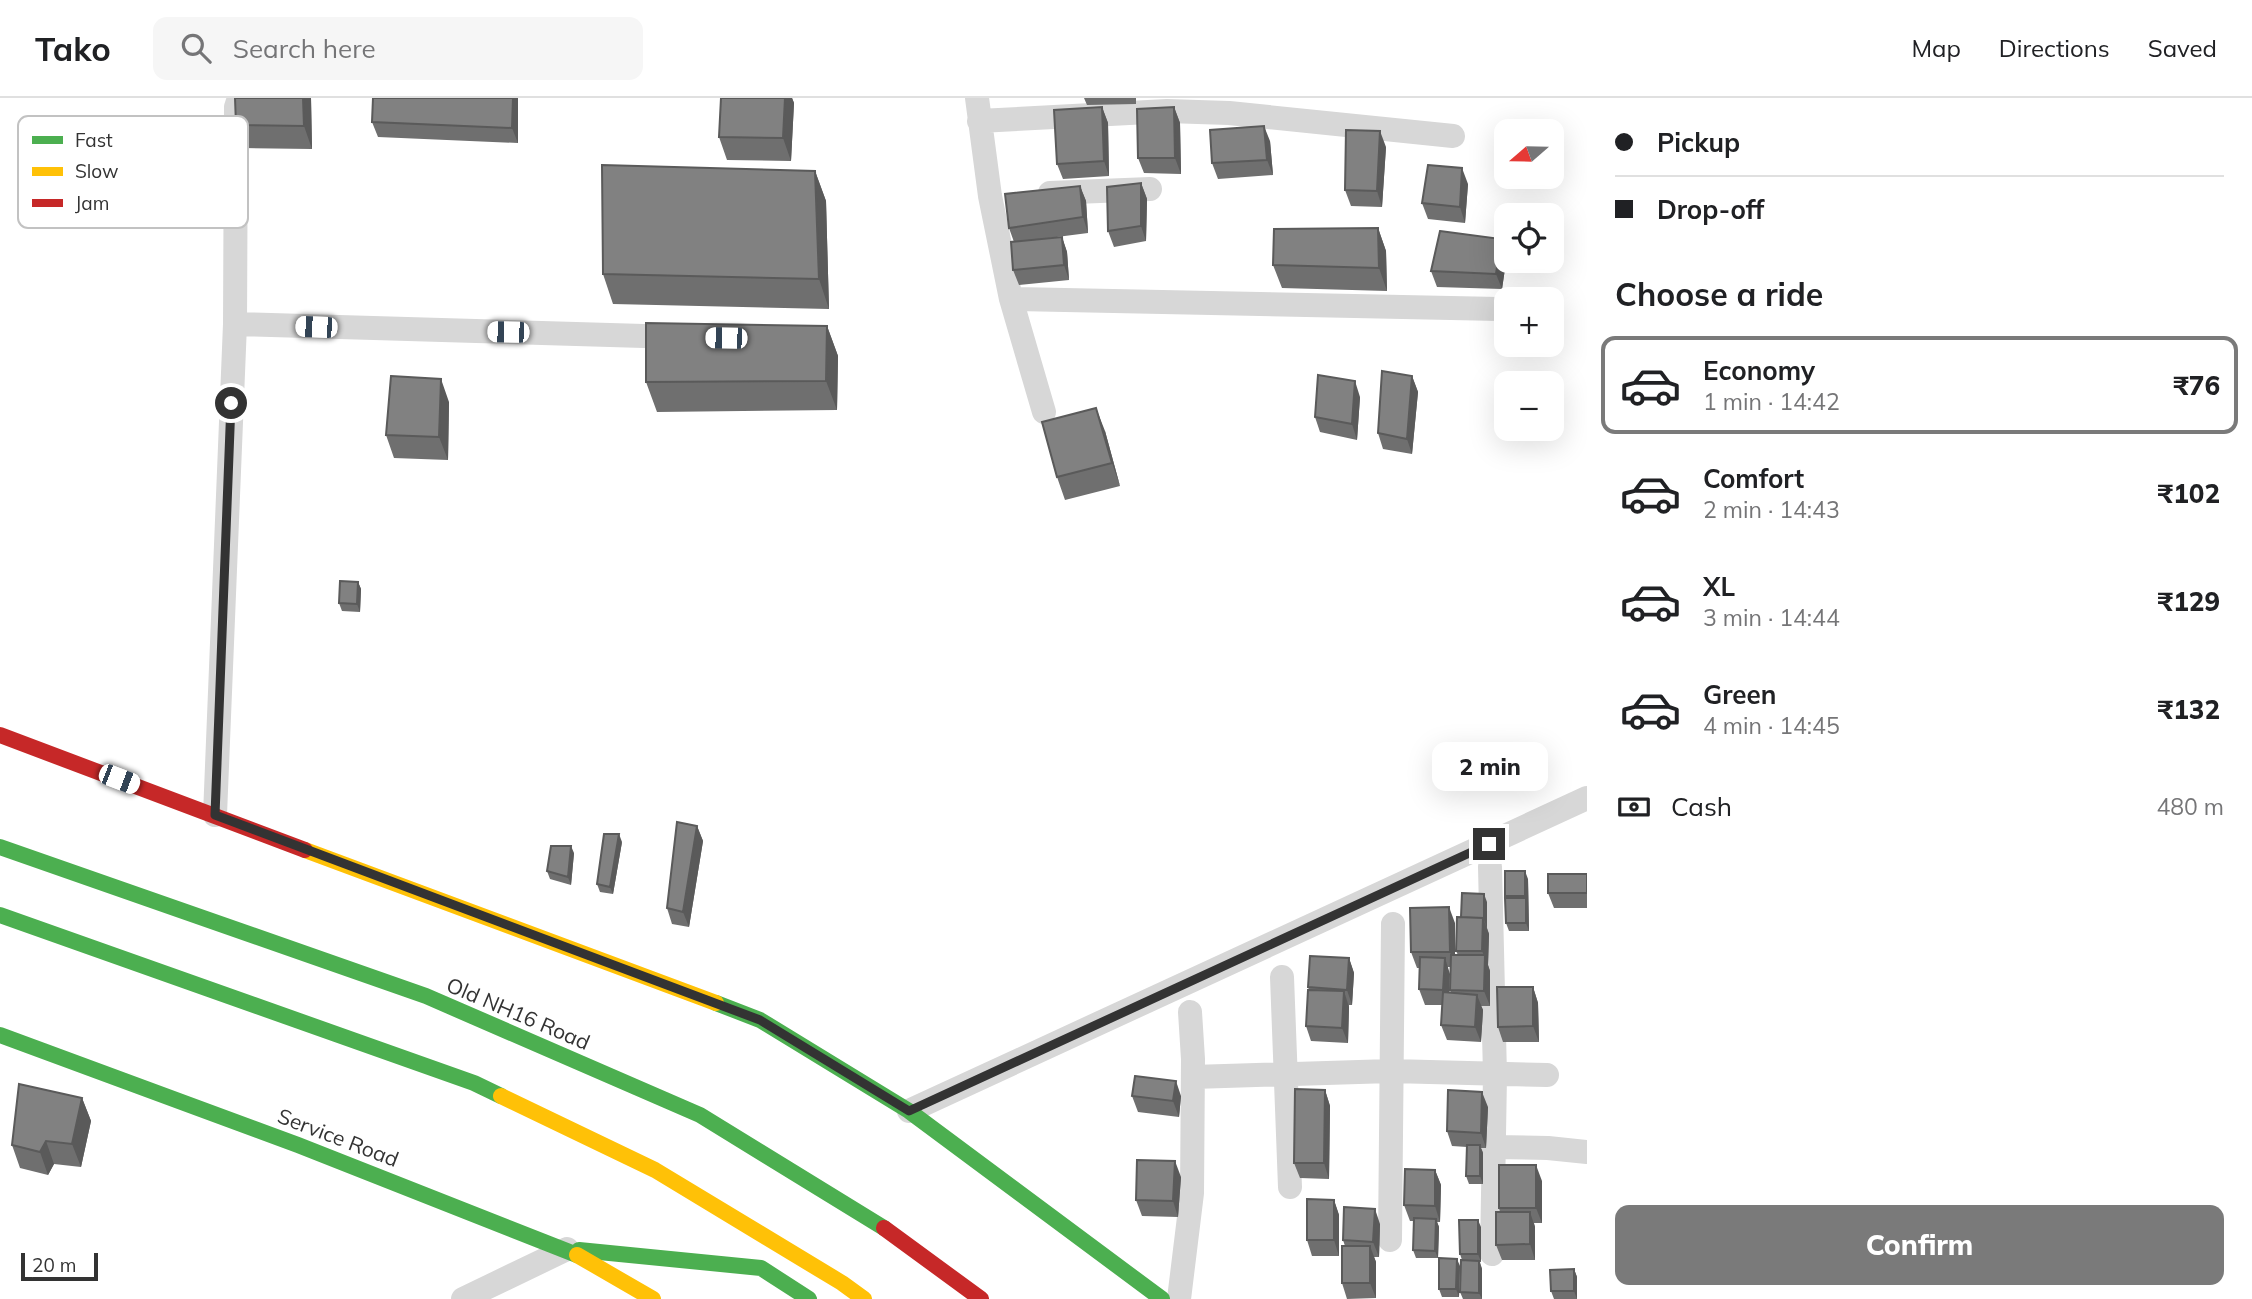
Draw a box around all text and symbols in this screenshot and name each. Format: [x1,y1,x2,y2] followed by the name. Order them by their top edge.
[153,17,643,80] search box
[35,28,111,69] text: Tako
[177,29,215,67] icon: search
[233,32,376,65] text: Search here
[1911,33,1961,63] text: Map
[1999,33,2110,63] text: Directions
[2148,33,2217,63] text: Saved
[18,116,248,228] legend
[1494,119,1564,189] north arrow
[1494,119,1564,441] map controls
[1657,126,1740,159] text: Pickup
[75,128,113,152] text: Fast
[75,159,119,183] text: Slow
[75,191,109,215] text: Jam
[1657,193,1764,226] text: Drop-off
[1494,203,1564,273] button: locate
[1615,274,1823,314] text: Choose a ride
[1494,287,1564,357] button: +
[295,316,338,338] car
[487,321,530,343] car
[705,327,748,349] car
[1619,354,1682,417] icon: car
[1703,354,1815,387] text: Economy
[2173,369,2220,402] text: ₹76
[1494,371,1564,441] button: −
[215,387,247,419] route start
[1703,387,1840,416] text: 1 min · 14:42
[1619,462,1682,525] icon: car
[1703,462,1804,495] text: Comfort
[2158,477,2220,510] text: ₹102
[1703,495,1840,524] text: 2 min · 14:43
[1619,570,1682,633] icon: car
[1703,570,1735,603] text: XL
[2158,585,2220,618] text: ₹129
[1703,603,1840,632] text: 3 min · 14:44
[1619,678,1682,741] icon: car
[1703,678,1776,711] text: Green
[2158,693,2220,726] text: ₹132
[1703,711,1840,740] text: 4 min · 14:45
[1431,742,1547,792] callout: 2 min
[1459,752,1521,781] text: 2 min
[96,762,143,796] car
[1615,788,1653,826] icon: cash
[1671,790,1732,823] text: Cash
[2156,792,2224,821] text: 480 m
[1473,828,1505,860] route end
[443,971,594,1055] street label: Old NH16 Road
[274,1102,403,1172] street label: Service Road
[1615,1205,2224,1285] button: Confirm
[21,1250,98,1282] scale bar
[32,1253,76,1277] text: 20 m

